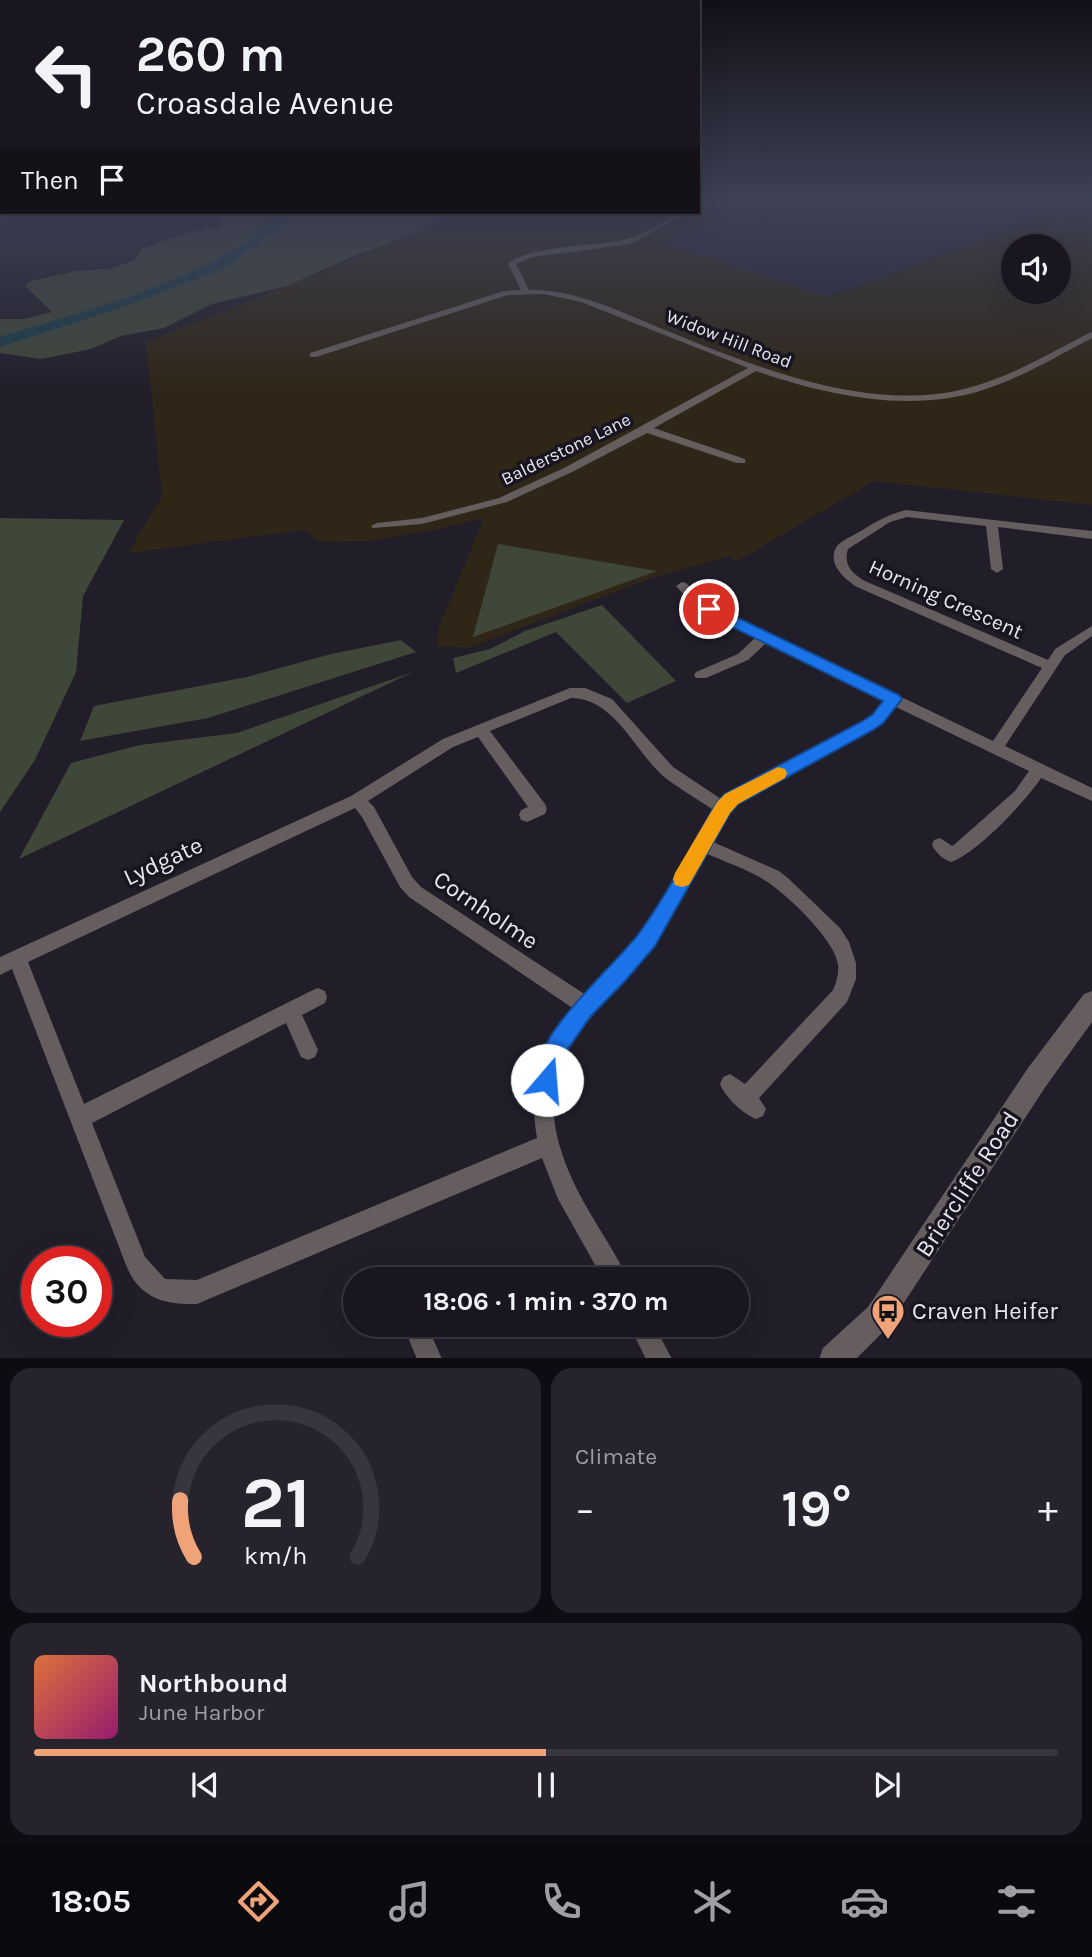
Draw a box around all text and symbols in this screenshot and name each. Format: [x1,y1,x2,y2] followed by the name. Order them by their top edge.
[136,26,285,83] text: 260 m
[21,28,112,119] icon: left
[136,85,394,122] text: Croasdale Avenue
[93,161,131,199] icon: arrive
[21,165,79,196] text: Then
[1001,234,1071,304] map controls
[1001,234,1071,304] button: sound
[663,305,795,373] street label: Widow Hill Road
[498,408,634,490] street label: Balderstone Lane
[865,554,1027,644] street label: Horning Crescent
[679,579,739,639] pin
[690,590,728,628] icon: arrive
[119,831,207,891] street label: Lydgate
[428,865,544,955] street label: Cornholme
[510,1043,584,1117] position arrow
[910,1106,1024,1262] street label: Briercliffe Road
[21,1246,112,1337] speed limit sign: 30
[424,1286,668,1317] text: 18:06 · 1 min · 370 m
[869,1292,907,1341] bus stop icon: Craven Heifer
[912,1297,1058,1325] place label: Craven Heifer
[575,1443,657,1470] text: Climate
[241,1460,311,1545] text: 21
[781,1478,852,1539] text: 19°
[575,1487,595,1532] text: −
[1038,1487,1058,1532] text: +
[244,1540,307,1569] text: km/h
[139,1668,288,1699] text: Northbound
[139,1699,264,1726] text: June Harbor
[186,1766,224,1804] icon: previous
[527,1766,565,1804] icon: pause
[868,1766,906,1804] icon: next
[234,1877,283,1926] icon: directions
[385,1877,434,1926] icon: music
[537,1877,586,1926] icon: phone
[688,1877,737,1926] icon: climate
[840,1877,889,1926] icon: car
[992,1877,1041,1926] icon: filters
[51,1883,131,1920] text: 18:05

